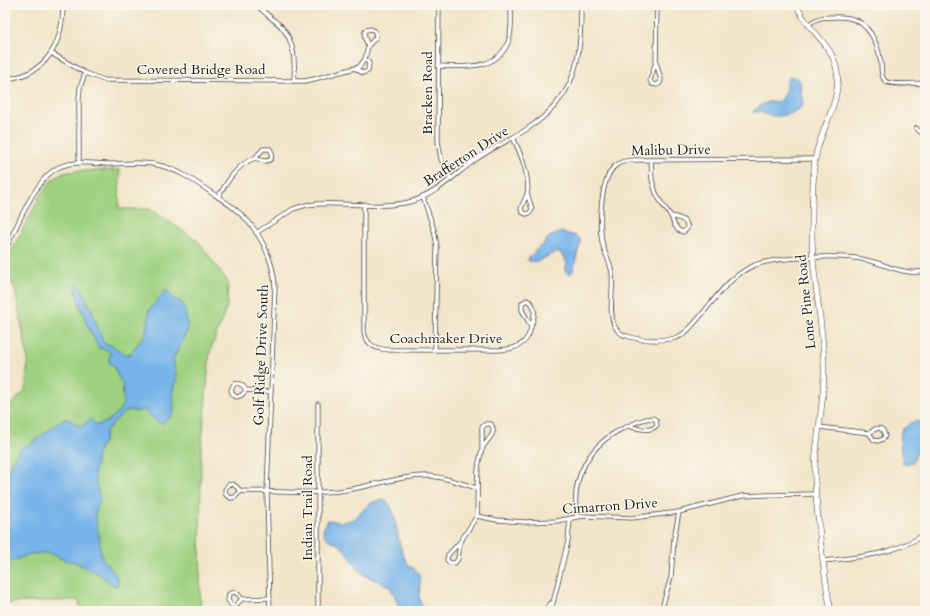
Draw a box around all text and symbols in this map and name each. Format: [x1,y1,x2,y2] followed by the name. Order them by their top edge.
[418,51,437,135] street label: Bracken Road
[136,60,266,79] street label: Covered Bridge Road
[420,121,512,191] street label: Brafferton Drive
[631,140,711,160] street label: Malibu Drive
[792,253,820,350] street label: Lone Pine Road
[249,284,273,426] street label: Golf Ridge Drive South
[390,329,502,348] street label: Coachmaker Drive
[298,455,317,561] street label: Indian Trail Road
[562,493,658,519] street label: Cimarron Drive

